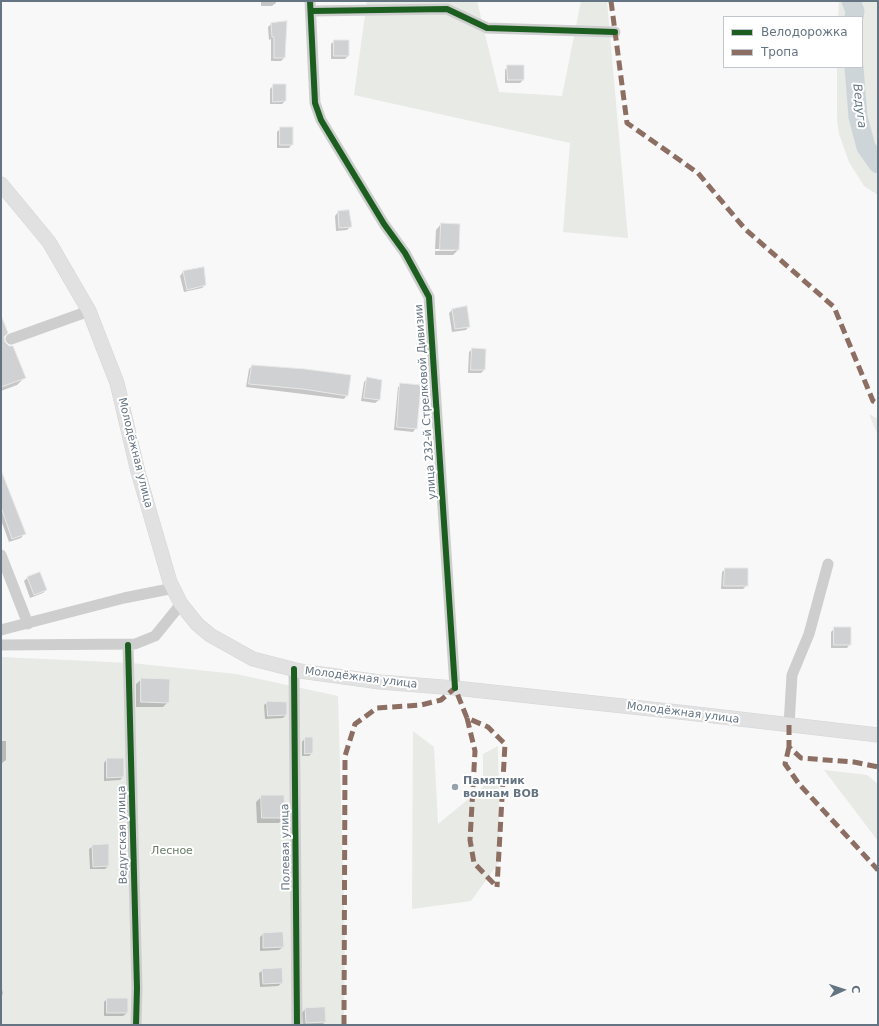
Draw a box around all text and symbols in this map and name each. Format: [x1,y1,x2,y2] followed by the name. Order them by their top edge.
[723,16,863,68] legend
[761,25,848,39] text: Велодорожка
[761,45,799,59] text: Тропа
[849,83,869,129] water label: Ведуга
[413,304,439,500] street label: улица 232-й Стрелковой Дивизии
[115,396,155,510] street label: Молодёжная улица
[304,665,418,691] street label: Молодёжная улица
[626,700,740,726] street label: Молодёжная улица
[463,774,539,800] place label: Памятник воинам ВОВ
[450,782,460,792] marker: Памятник воинам ВОВ
[116,786,130,884] street label: Ведугская улица
[279,803,293,891] street label: Полевая улица
[151,844,193,858] park label: Лесное
[823,970,863,1010] north arrow
[849,985,862,994] text: С

